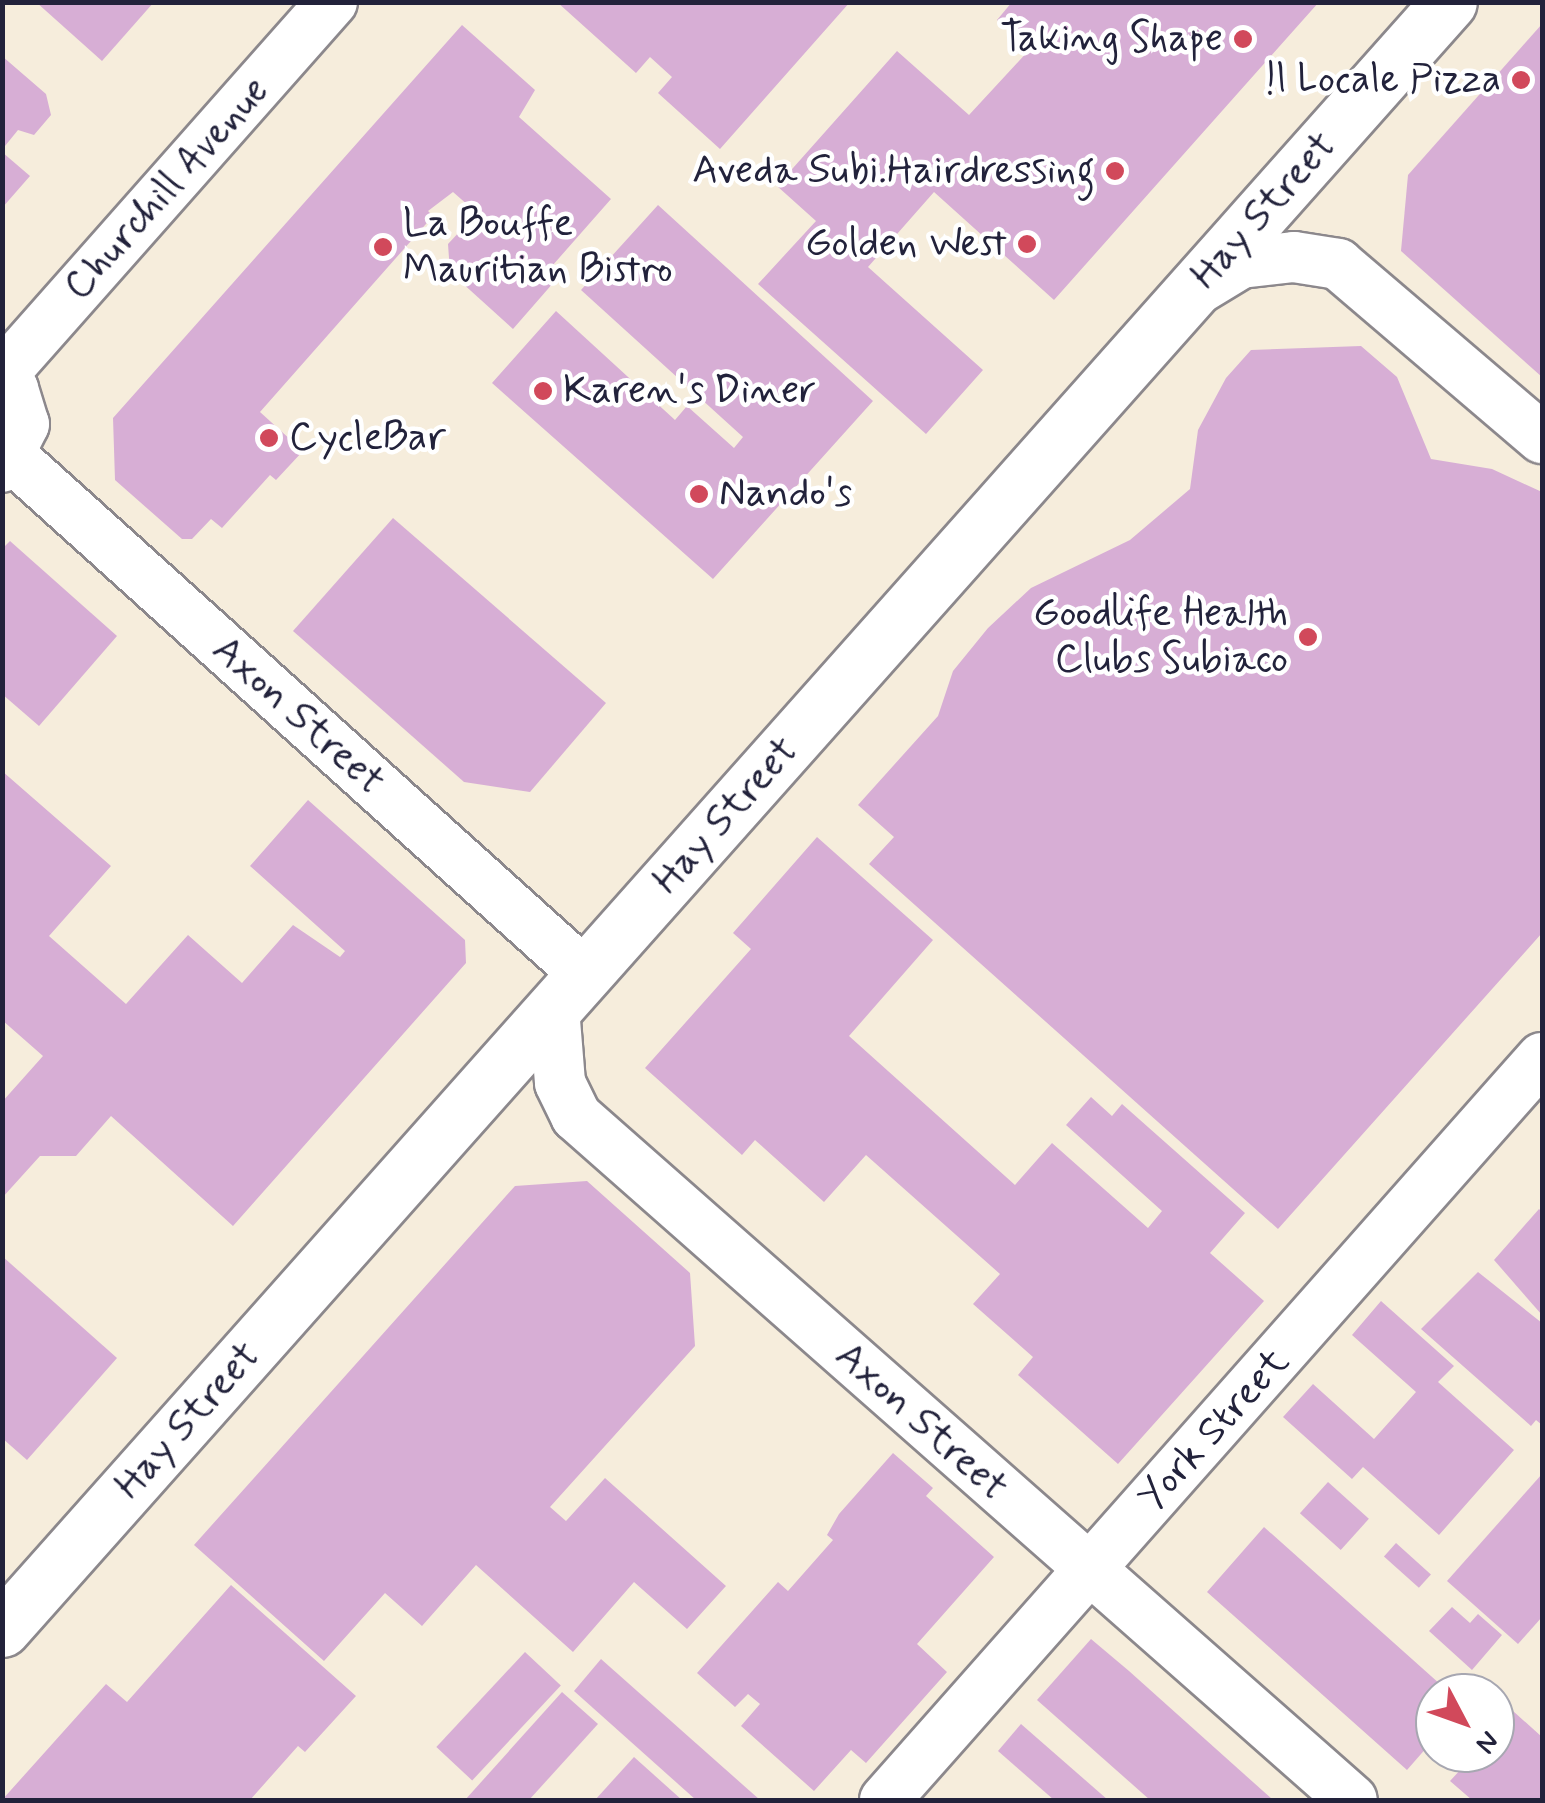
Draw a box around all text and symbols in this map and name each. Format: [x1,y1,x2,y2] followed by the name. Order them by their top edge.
[996,15,1223,63] place label: Taking Shape
[1232,28,1254,50] marker: Taking Shape
[1259,56,1501,104] place label: !l Locale Pizza
[52,65,282,313] street label: Churchill Avenue
[1510,69,1532,91] marker: !l Locale Pizza
[1182,123,1346,299] street label: Hay Street
[688,147,1095,195] place label: Aveda Subi.Hairdressing
[1104,160,1126,182] marker: Aveda Subi.Hairdressing
[403,200,672,294] place label: La Bouffe Mauritian Bistro
[802,220,1007,268] place label: Golden West
[1016,233,1038,255] marker: Golden West
[372,236,394,258] marker: La Bouffe Mauritian Bistro
[563,367,811,415] place label: Karen's Diner
[532,380,554,402] marker: Karen's Diner
[289,414,446,462] place label: CycleBar
[258,427,280,449] marker: CycleBar
[719,470,852,518] place label: Nando's
[688,483,710,505] marker: Nando's
[1031,590,1288,684] place label: Goodlife Health Clubs Subiaco
[1297,626,1319,648] marker: Goodlife Health Clubs Subiaco
[203,627,393,805] street label: Axon Street
[644,728,808,904] street label: Hay Street
[106,1333,270,1509] street label: Hay Street
[826,1333,1016,1511] street label: Axon Street
[1128,1339,1300,1521] street label: York Street
[1415,1673,1515,1773] north arrow
[1466,1723,1507,1761] text: N

